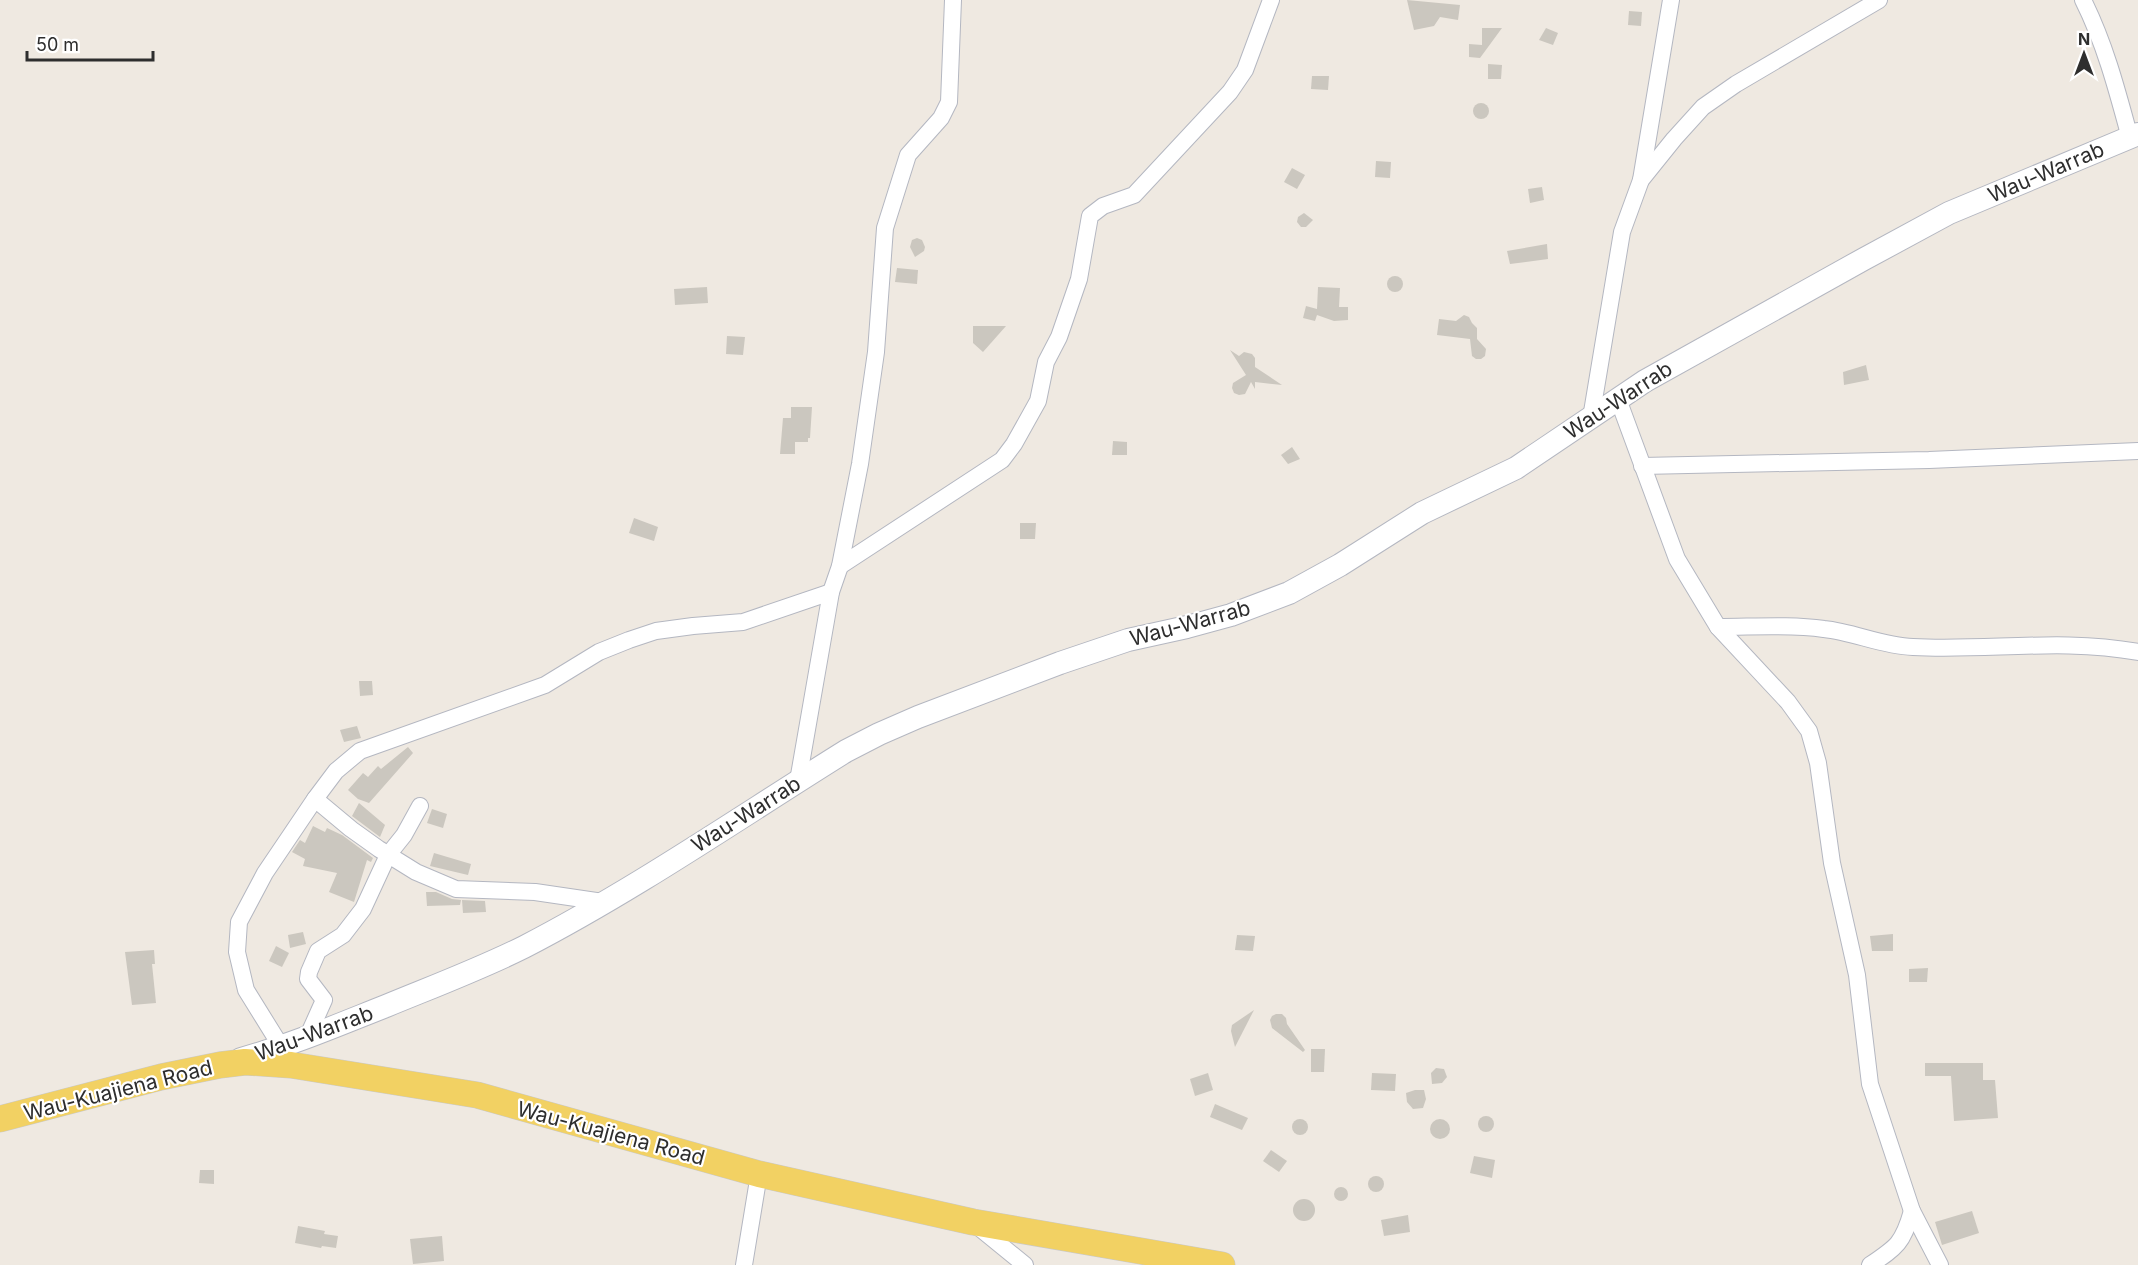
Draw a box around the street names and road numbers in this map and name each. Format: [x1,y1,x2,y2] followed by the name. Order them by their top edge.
[1984,136,2108,208] street label: Wau-Warrab
[1559,356,1677,444] street label: Wau-Warrab
[1127,595,1253,651] street label: Wau-Warrab
[687,771,805,857] street label: Wau-Warrab
[252,1000,376,1066] street label: Wau-Warrab
[21,1054,215,1126] street label: Wau-Kuajiena Road
[514,1096,708,1170] street label: Wau-Kuajiena Road

